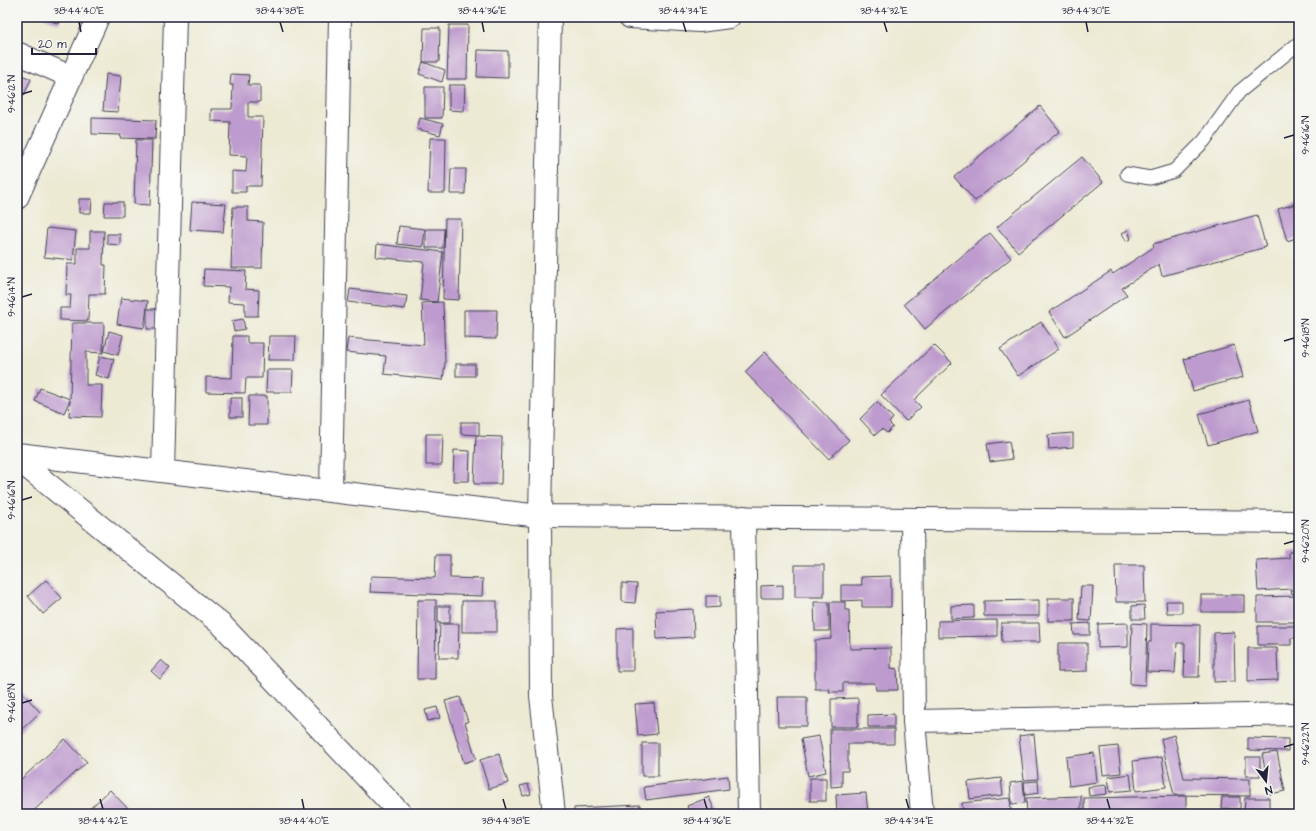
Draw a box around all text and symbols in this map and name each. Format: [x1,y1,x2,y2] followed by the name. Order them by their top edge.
[54,4,104,18] text: 38°44'40"E
[256,4,305,18] text: 38°44'38"E
[458,4,506,18] text: 38°44'36"E
[658,4,708,18] text: 38°44'34"E
[860,4,908,18] text: 38°44'32"E
[1062,4,1110,18] text: 38°44'30"E
[32,30,96,56] scale bar
[38,36,67,53] text: 20 m
[5,75,19,113] text: 9°46'12"N
[1299,116,1313,154] text: 9°46'16"N
[5,277,19,317] text: 9°46'14"N
[1299,319,1313,357] text: 9°46'18"N
[5,481,19,519] text: 9°46'16"N
[1299,519,1313,563] text: 9°46'20"N
[5,684,19,722] text: 9°46'18"N
[1299,723,1313,765] text: 9°46'22"N
[1246,761,1286,801] north arrow
[1263,782,1274,798] text: N
[78,814,128,828] text: 38°44'42"E
[279,814,329,828] text: 38°44'40"E
[482,814,531,828] text: 38°44'38"E
[683,814,731,828] text: 38°44'36"E
[884,814,934,828] text: 38°44'34"E
[1086,814,1134,828] text: 38°44'32"E

